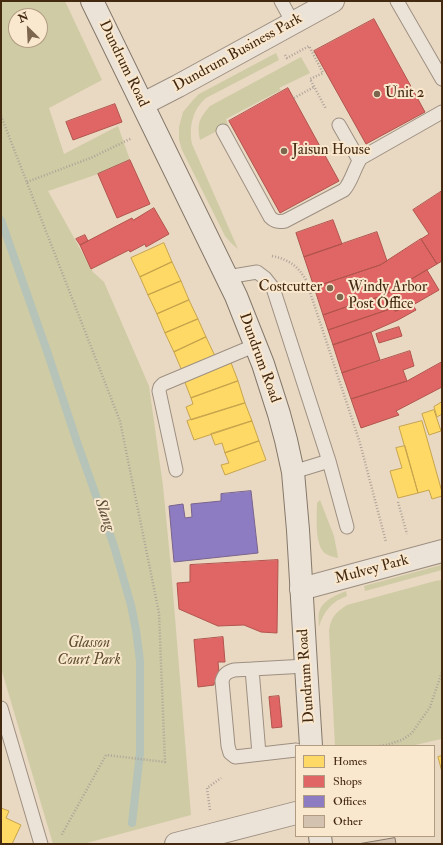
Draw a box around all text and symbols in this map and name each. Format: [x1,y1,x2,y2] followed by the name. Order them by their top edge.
[8,8,48,48] north arrow
[16,10,30,25] text: N
[170,10,306,96] street label: Dundrum Business Park
[94,18,152,110] street label: Dundrum Road
[385,85,424,103] place label: Unit 2
[372,89,382,99] marker: Unit 2
[292,142,370,160] place label: Jaisun House
[279,146,289,156] marker: Jaisun House
[258,279,322,297] place label: Costcutter
[348,279,427,314] place label: Windy Arbor Post Office
[325,283,335,293] marker: Costcutter
[335,292,345,302] marker: Windy Arbor Post Office
[234,310,284,406] street label: Dundrum Road
[90,496,118,534] water label: Slang
[333,552,411,588] street label: Mulvey Park
[295,628,319,724] street label: Dundrum Road
[57,635,121,670] park label: Glasson Court Park
[295,745,435,837] legend
[333,754,367,769] text: Homes
[333,774,362,789] text: Shops
[333,794,366,809] text: Offices
[333,814,362,829] text: Other

